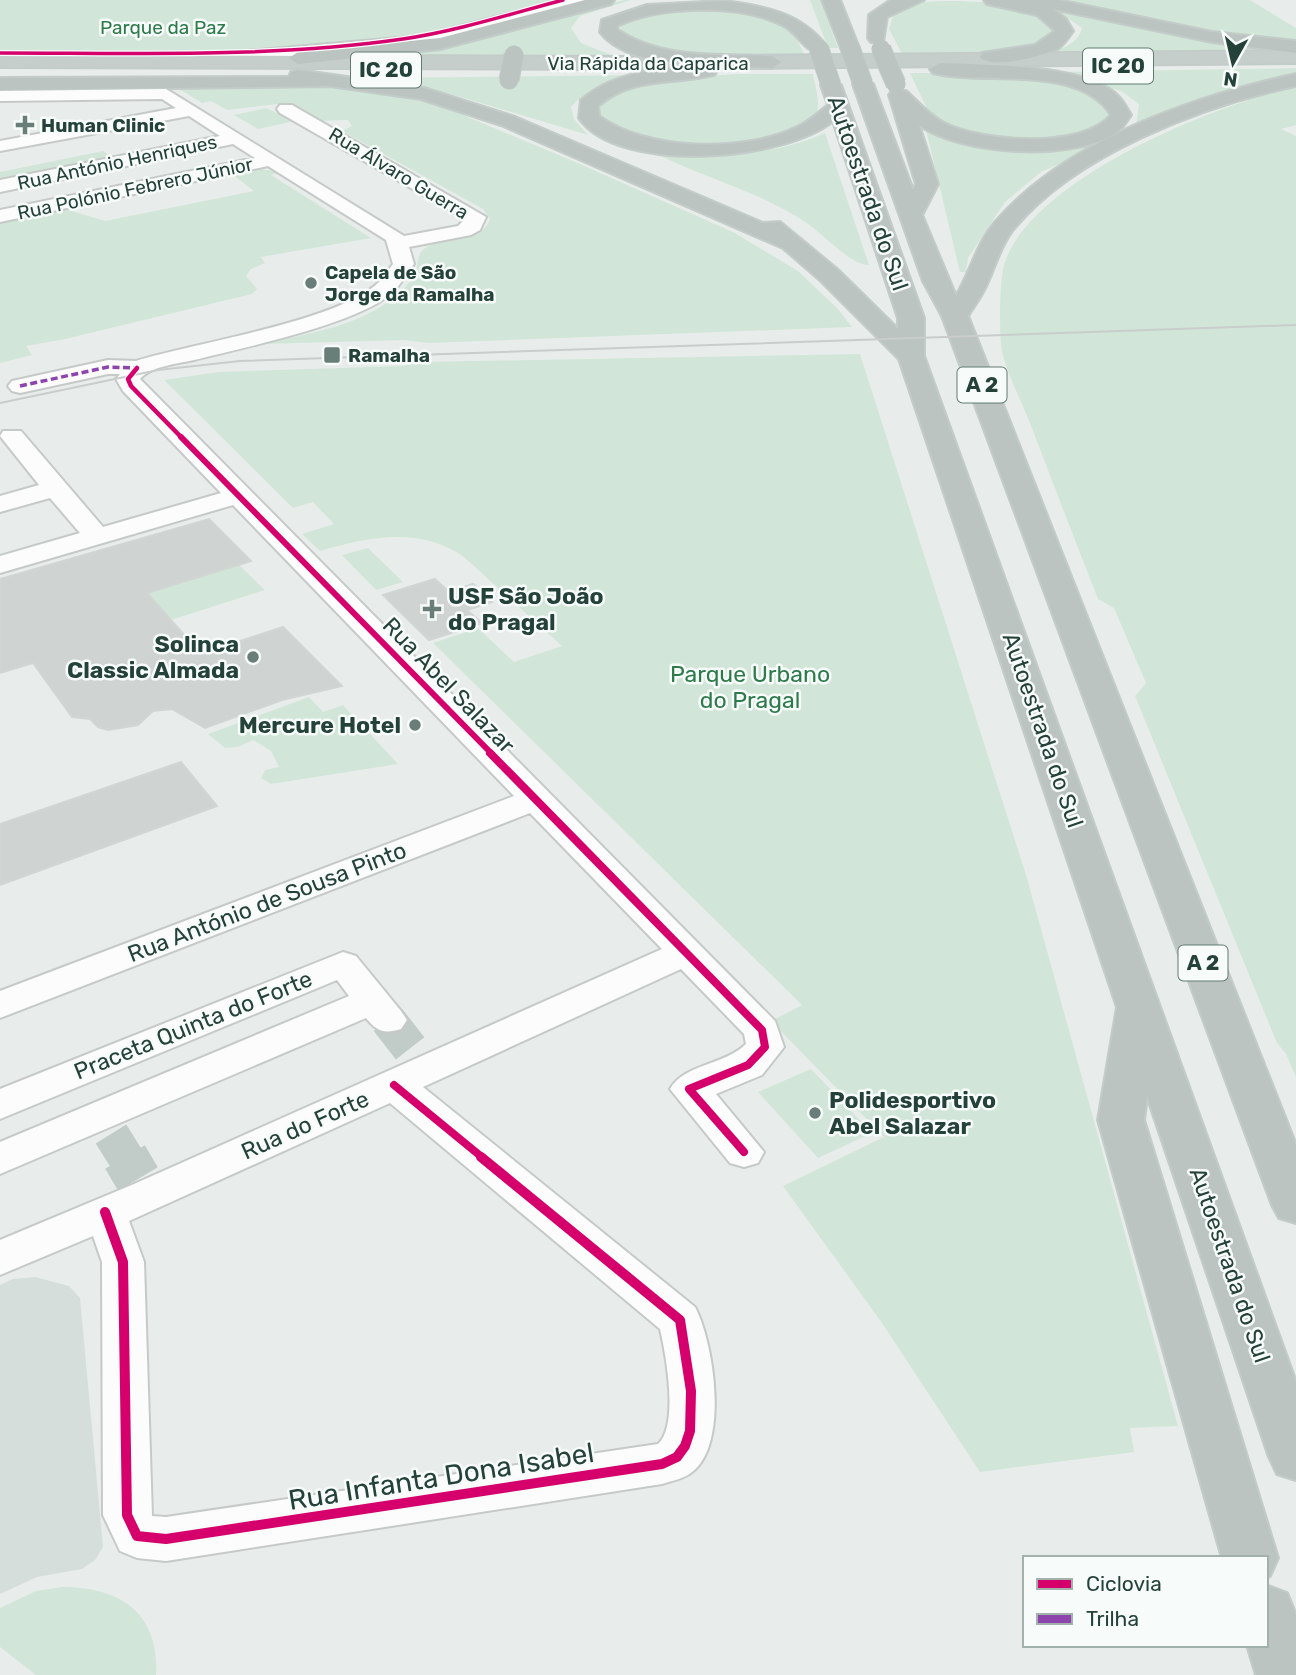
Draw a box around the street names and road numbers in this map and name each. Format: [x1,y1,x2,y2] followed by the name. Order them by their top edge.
[1083,48,1153,84] road number: IC 20
[351,52,421,88] road number: IC 20
[547,52,749,75] street label: Via Rápida da Caparica
[821,92,915,294] street label: Autoestrada do Sul
[325,123,473,224] street label: Rua Álvaro Guerra
[15,130,219,195] street label: Rua António Henriques
[15,152,256,225] street label: Rua Polónio Febrero Júnior
[958,368,1006,402] road number: A 2
[377,611,521,759] street label: Rua Abel Salazar
[996,629,1090,831] street label: Autoestrada do Sul
[124,836,410,968] street label: Rua António de Sousa Pinto
[1178,946,1228,981] road number: A 2
[70,964,316,1086] street label: Praceta Quinta do Forte
[237,1084,373,1166] street label: Rua do Forte
[1183,1164,1277,1366] street label: Autoestrada do Sul
[286,1436,596,1517] street label: Rua Infanta Dona Isabel

